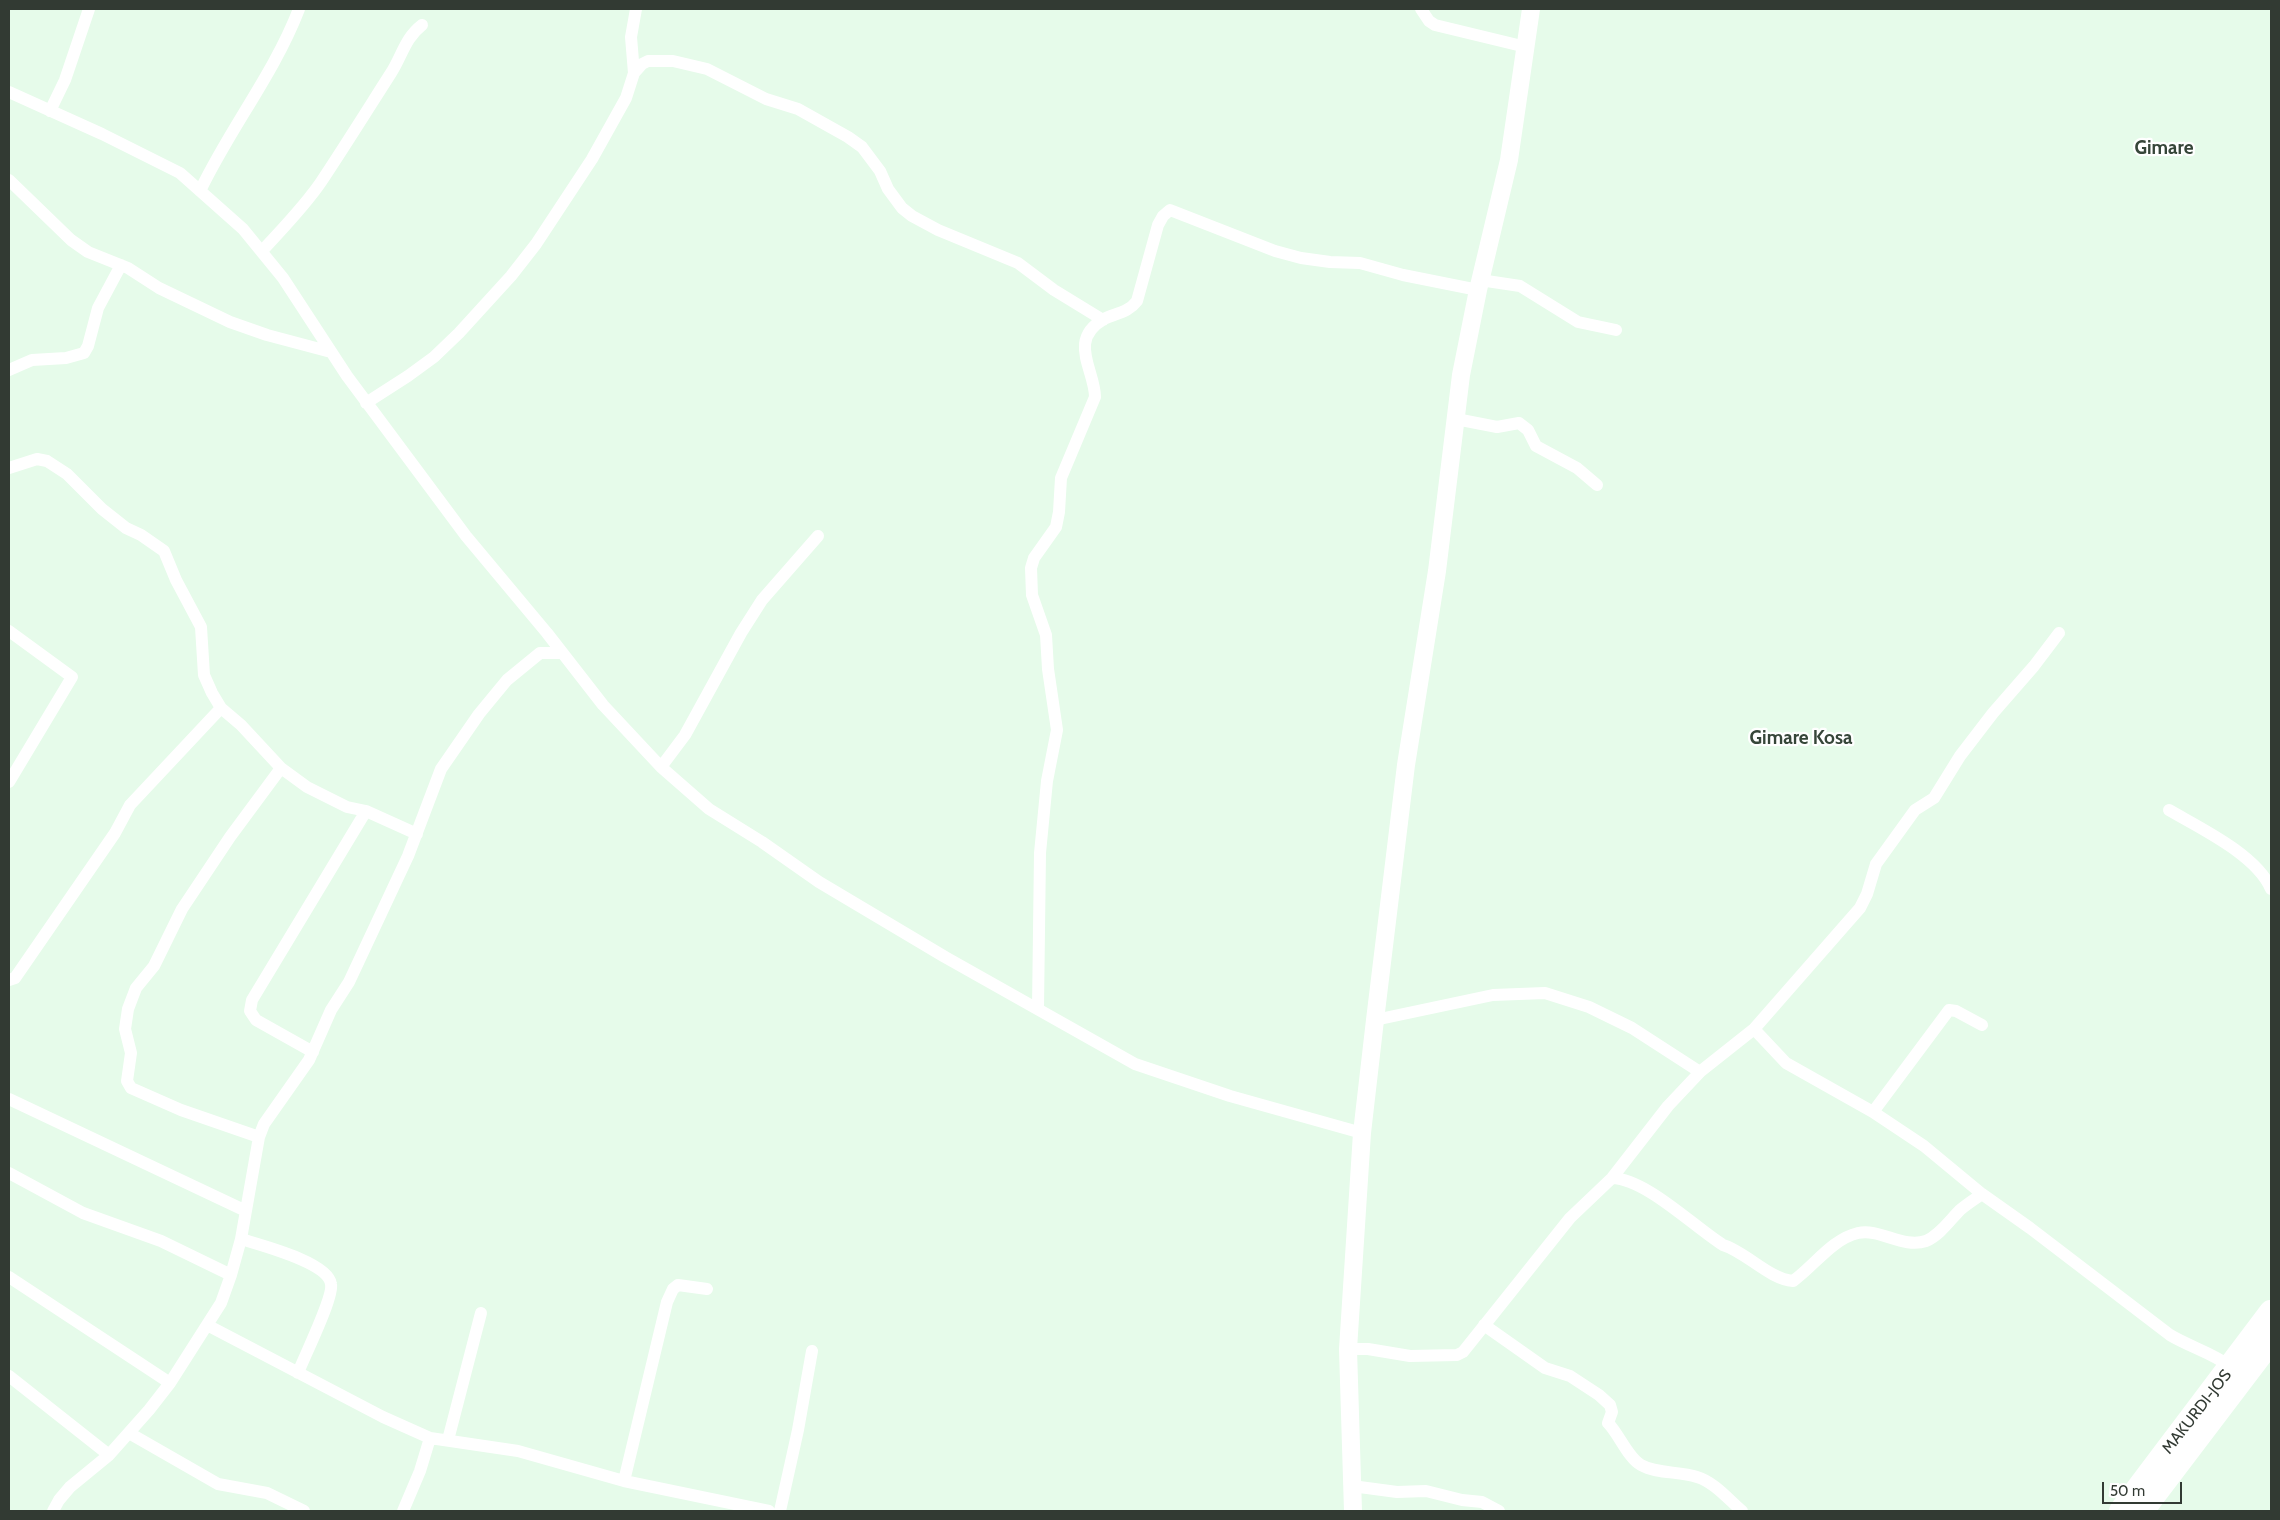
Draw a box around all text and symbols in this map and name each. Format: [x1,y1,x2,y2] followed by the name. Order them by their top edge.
[2135,137,2193,159] district label: Gimare
[1750,727,1852,749] district label: Gimare Kosa
[2158,1366,2236,1458] street label: MAKURDI-JOS
[2105,1472,2185,1504] scale bar
[2110,1482,2145,1500] text: 50 m

